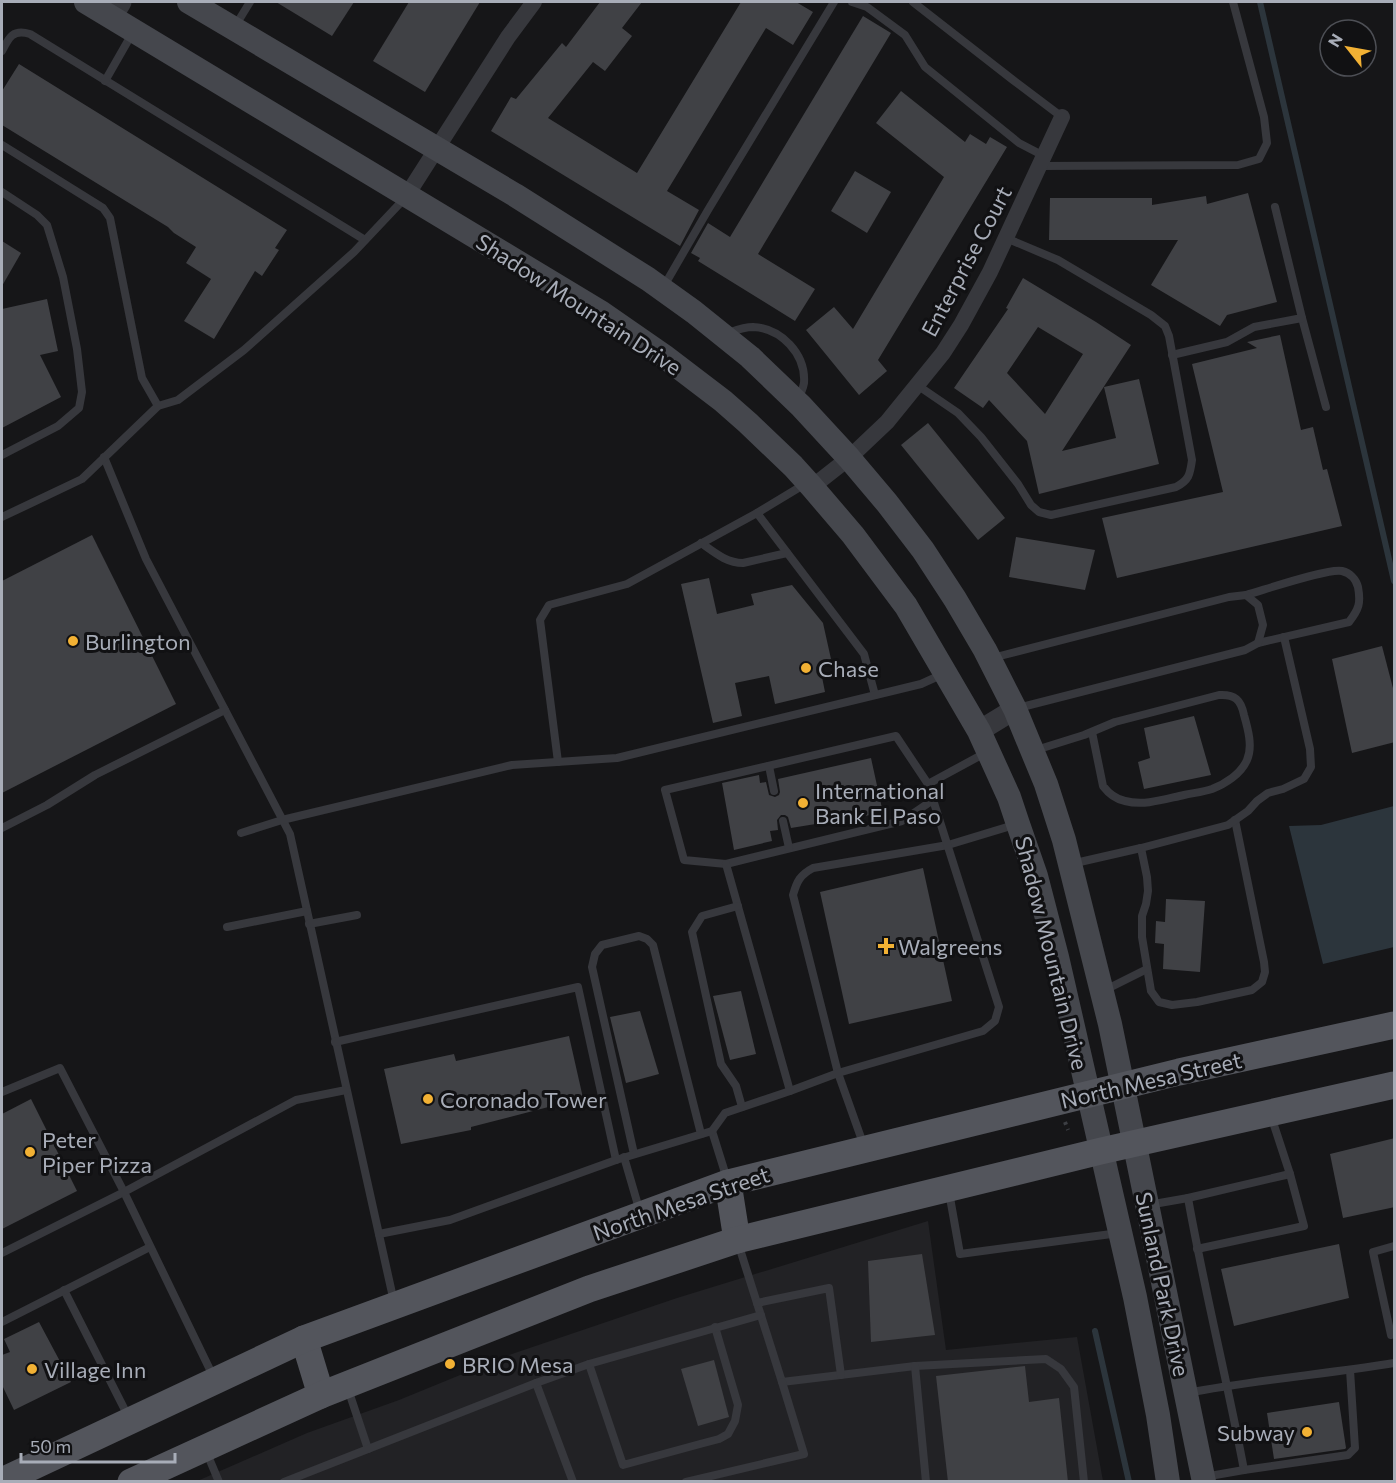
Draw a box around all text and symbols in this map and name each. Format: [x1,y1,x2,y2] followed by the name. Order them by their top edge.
[1318,18,1378,78] north arrow
[1323,30,1346,50] text: N
[915,181,1017,341] street label: Enterprise Court
[471,227,687,381] street label: Shadow Mountain Drive
[85,628,191,655] place label: Burlington
[66,634,80,648] marker: Burlington
[818,655,879,682] place label: Chase
[799,661,813,675] marker: Chase
[815,777,945,829] place label: International Bank El Paso
[796,796,810,810] marker: International Bank El Paso
[1010,834,1094,1072] street label: Shadow Mountain Drive
[898,933,1003,960] place label: Walgreens
[879,939,893,953] marker: Walgreens
[1058,1046,1244,1114] street label: North Mesa Street
[440,1086,607,1113] place label: Coronado Tower
[421,1092,435,1106] marker: Coronado Tower
[42,1126,152,1178] place label: Peter Piper Pizza
[23,1145,37,1159] marker: Peter Piper Pizza
[589,1160,773,1246] street label: North Mesa Street
[1130,1189,1196,1379] street label: Sunland Park Drive
[462,1351,573,1378] place label: BRIO Mesa
[44,1356,146,1383] place label: Village Inn
[443,1357,457,1371] marker: BRIO Mesa
[25,1362,39,1376] marker: Village Inn
[1217,1419,1295,1446] place label: Subway
[1300,1425,1314,1439] marker: Subway
[21,1426,176,1464] scale bar
[30,1435,71,1457] text: 50 m

